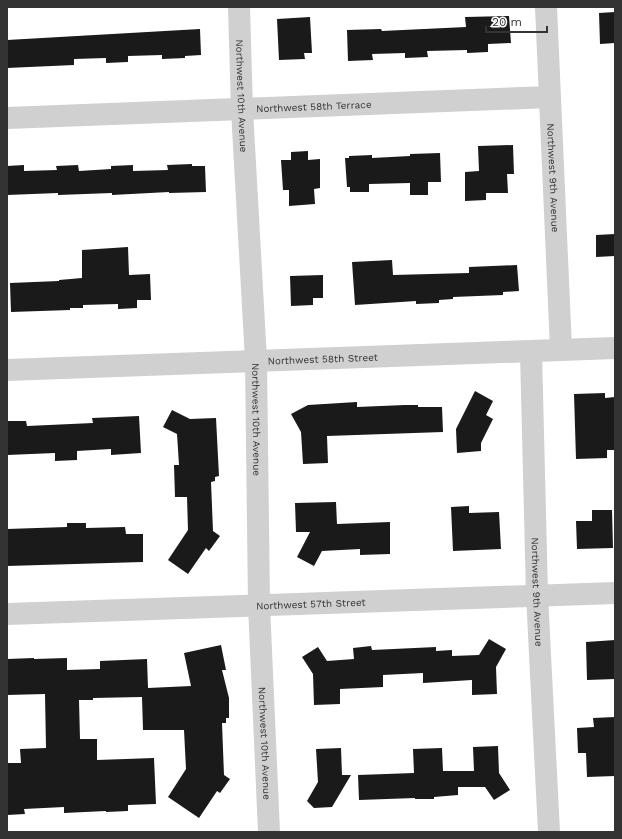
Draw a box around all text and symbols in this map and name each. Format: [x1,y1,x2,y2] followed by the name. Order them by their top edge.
[486,8,547,34] scale bar
[492,15,522,29] text: 20 m
[234,39,249,153] street label: Northwest 10th Avenue
[256,99,372,114] street label: Northwest 58th Terrace
[545,123,561,233] street label: Northwest 9th Avenue
[268,352,379,367] street label: Northwest 58th Street
[250,363,262,476] street label: Northwest 10th Avenue
[530,537,545,647] street label: Northwest 9th Avenue
[256,597,367,611] street label: Northwest 57th Street
[257,687,273,800] street label: Northwest 10th Avenue

